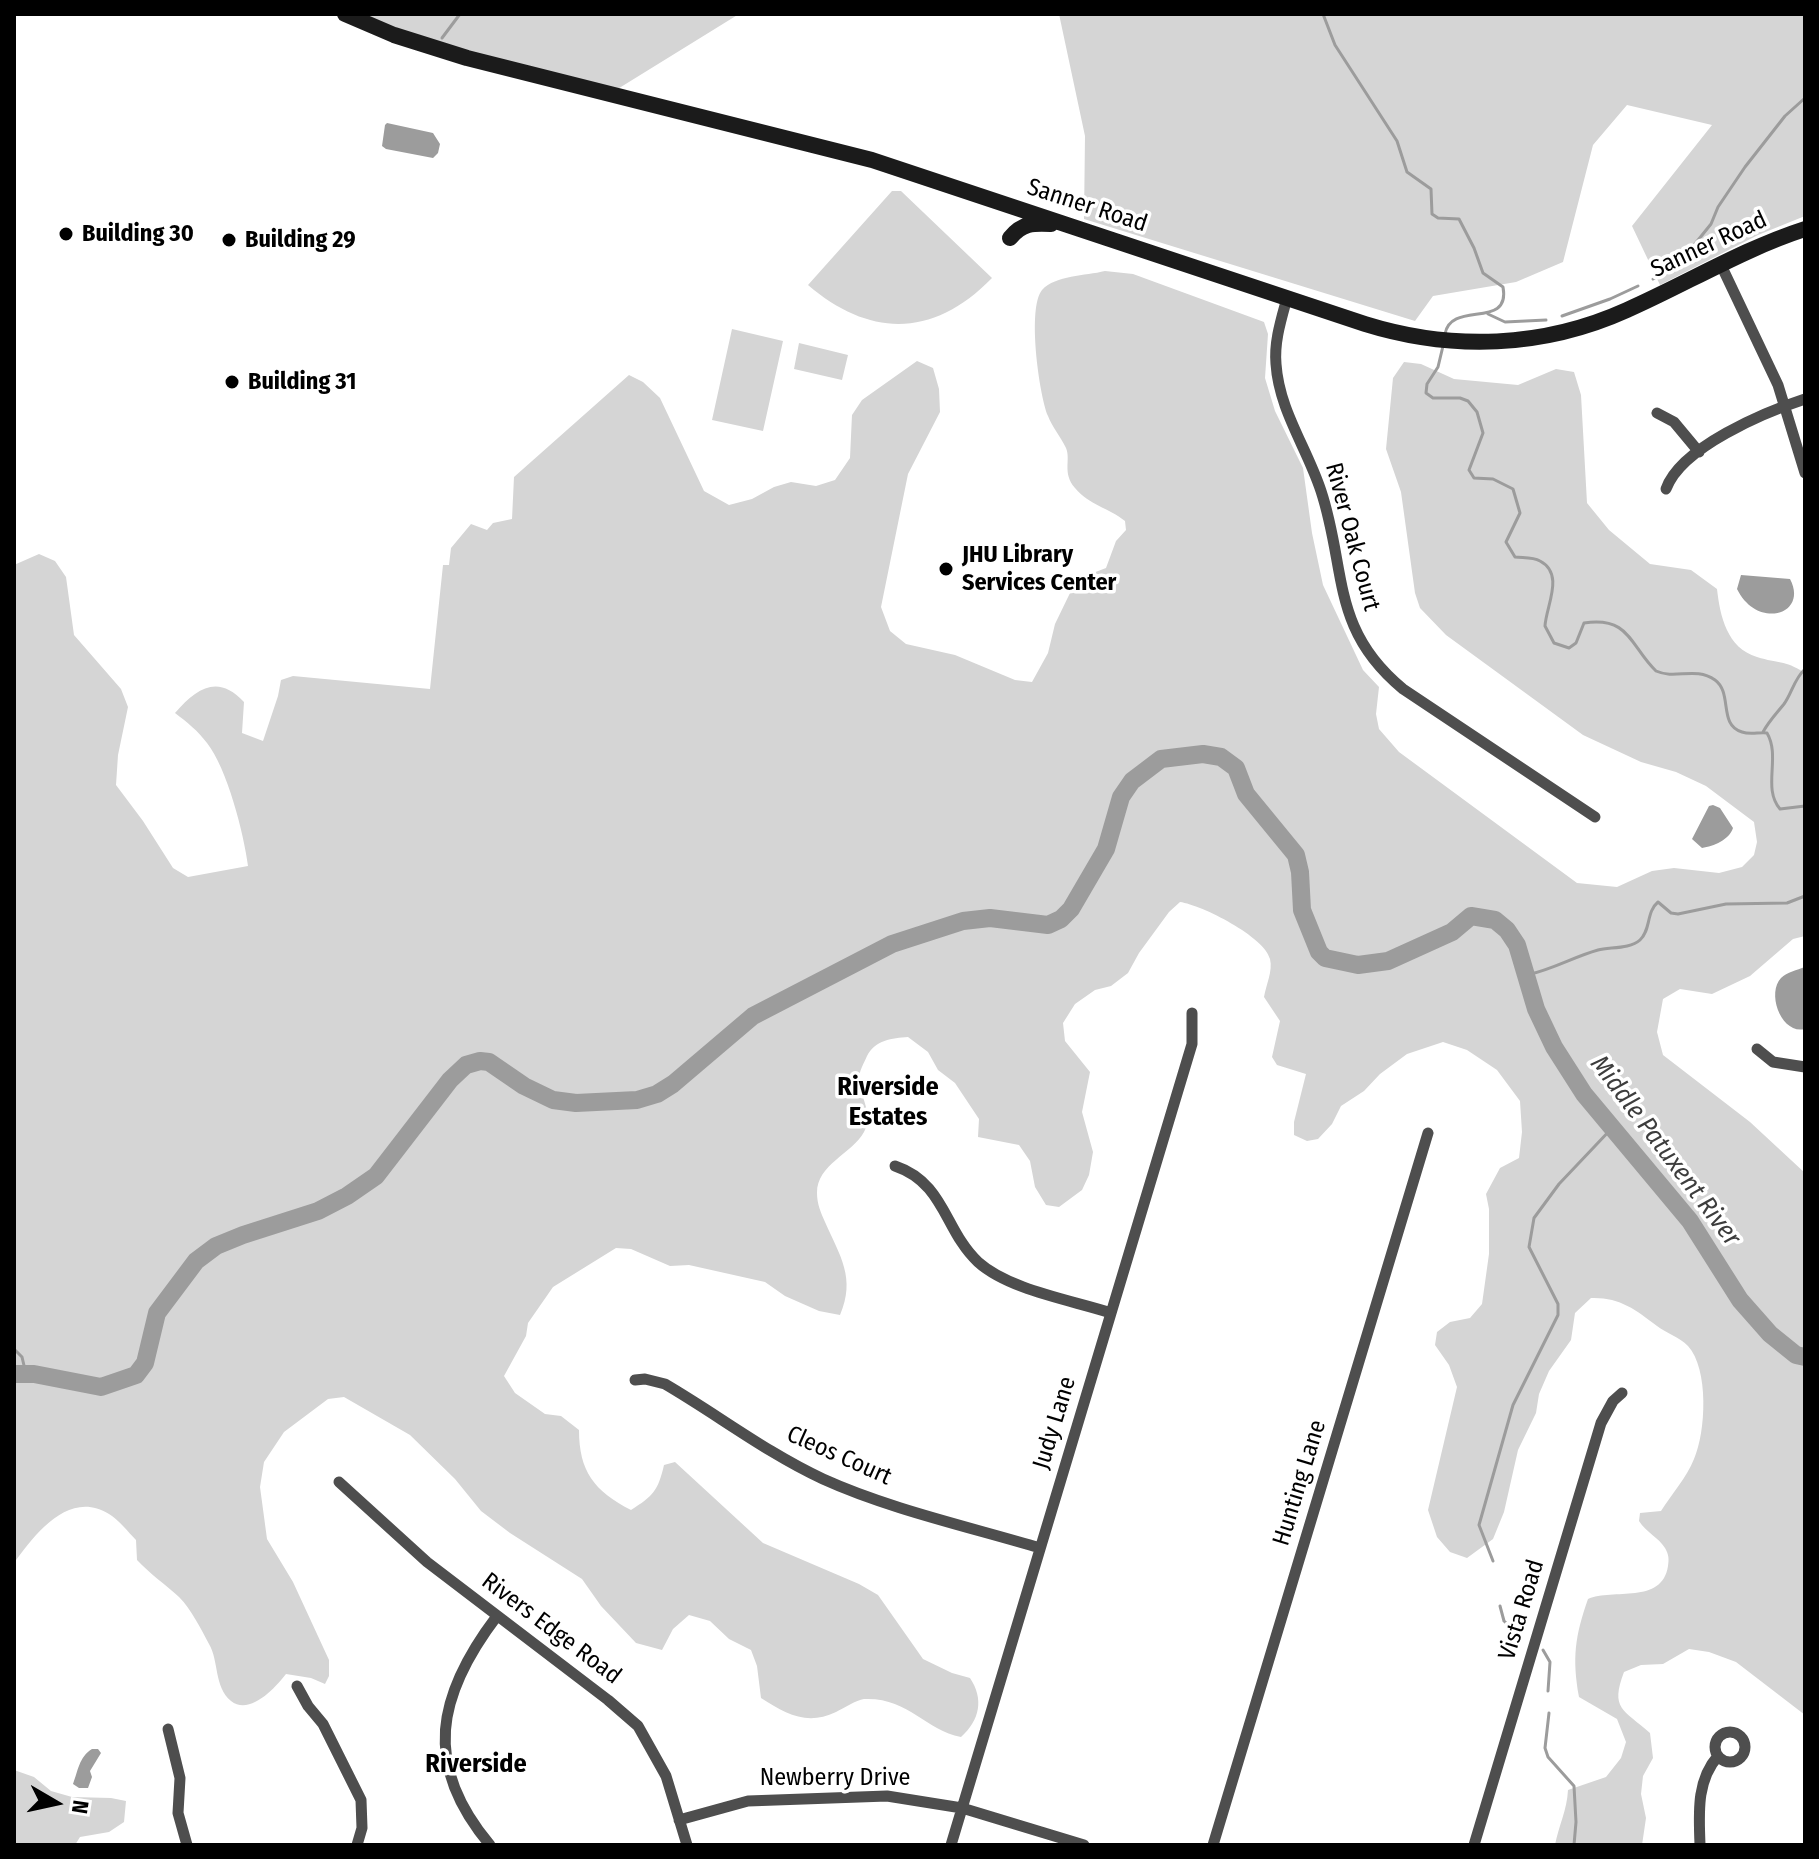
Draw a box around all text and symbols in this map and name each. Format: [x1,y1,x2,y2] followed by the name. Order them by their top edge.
[1023,173,1151,239] street label: Sanner Road
[1646,206,1772,284] street label: Sanner Road
[82,220,194,248] place label: Building 30
[57,225,75,243] marker: Building 30
[245,226,356,254] place label: Building 29
[220,231,238,249] marker: Building 29
[248,368,356,396] place label: Building 31
[223,373,241,391] marker: Building 31
[1318,460,1386,614] street label: River Oak Court
[962,541,1116,597] place label: JHU Library Services Center
[937,560,955,578] marker: JHU Library Services Center
[1583,1050,1747,1252] water label: Middle Patuxent River
[837,1072,939,1134] district label: Riverside Estates
[1027,1373,1083,1473] street label: Judy Lane
[1267,1417,1333,1549] street label: Hunting Lane
[782,1420,896,1492] street label: Cleos Court
[1493,1556,1551,1664] street label: Vista Road
[476,1567,626,1691] street label: Rivers Edge Road
[425,1749,527,1781] district label: Riverside
[16,1763,96,1843] north arrow
[760,1764,910,1792] street label: Newberry Drive
[66,1798,95,1815] text: N

